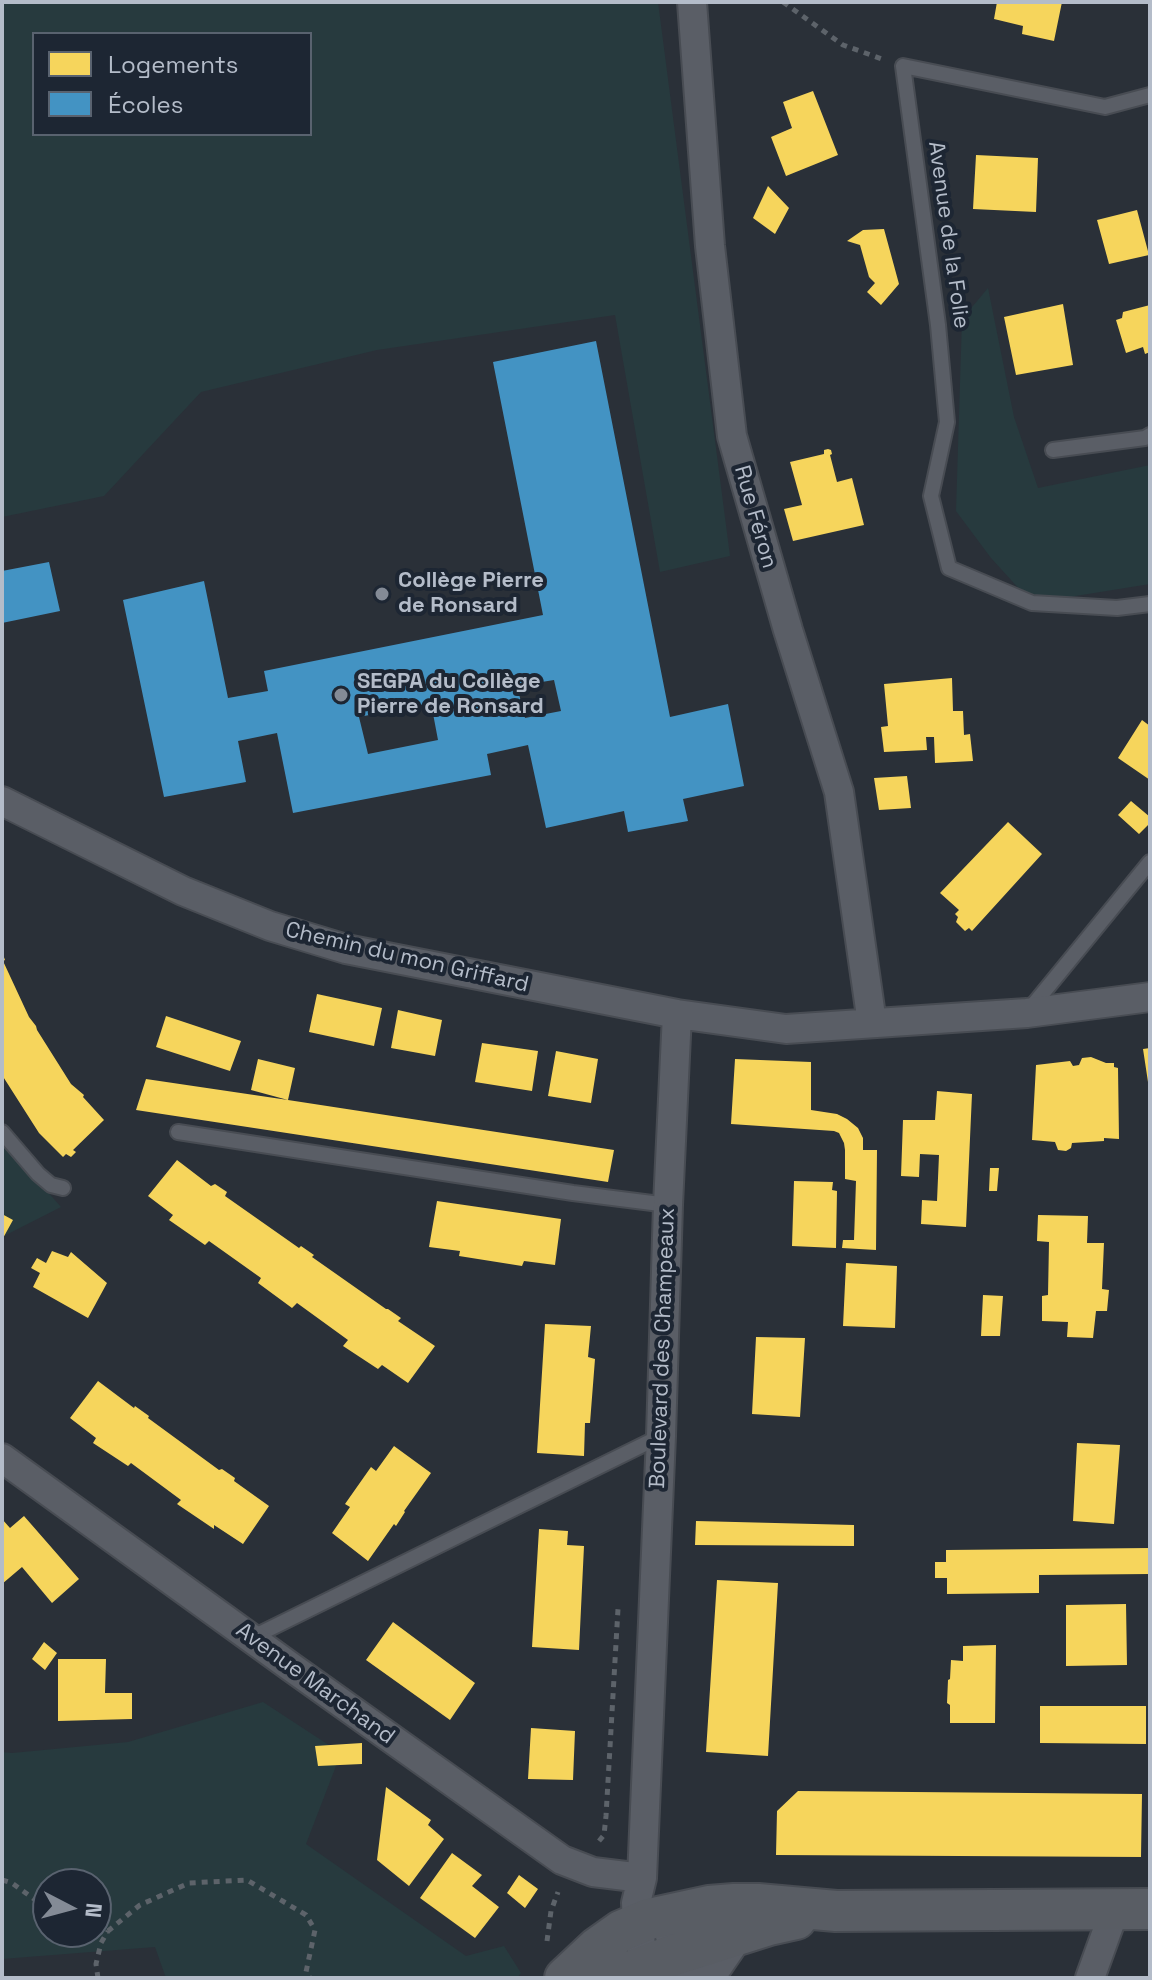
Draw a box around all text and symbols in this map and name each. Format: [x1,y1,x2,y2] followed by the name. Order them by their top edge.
[32,32,312,136] legend
[108,49,238,80] text: Logements
[108,89,183,120] text: Écoles
[922,140,974,330] street label: Avenue de la Folie
[728,463,782,571] street label: Rue Féron
[398,568,544,620] place label: Collège Pierre de Ronsard
[373,585,391,603] marker: Collège Pierre de Ronsard
[357,669,544,720] place label: SEGPA du Collège Pierre de Ronsard
[332,686,350,704] marker: SEGPA du Collège Pierre de Ronsard
[283,917,531,999] street label: Chemin du mon Griffard
[645,1207,681,1489] street label: Boulevard des Champeaux
[230,1618,400,1750] street label: Avenue Marchand
[32,1868,112,1948] north arrow
[79,1902,109,1919] text: N

